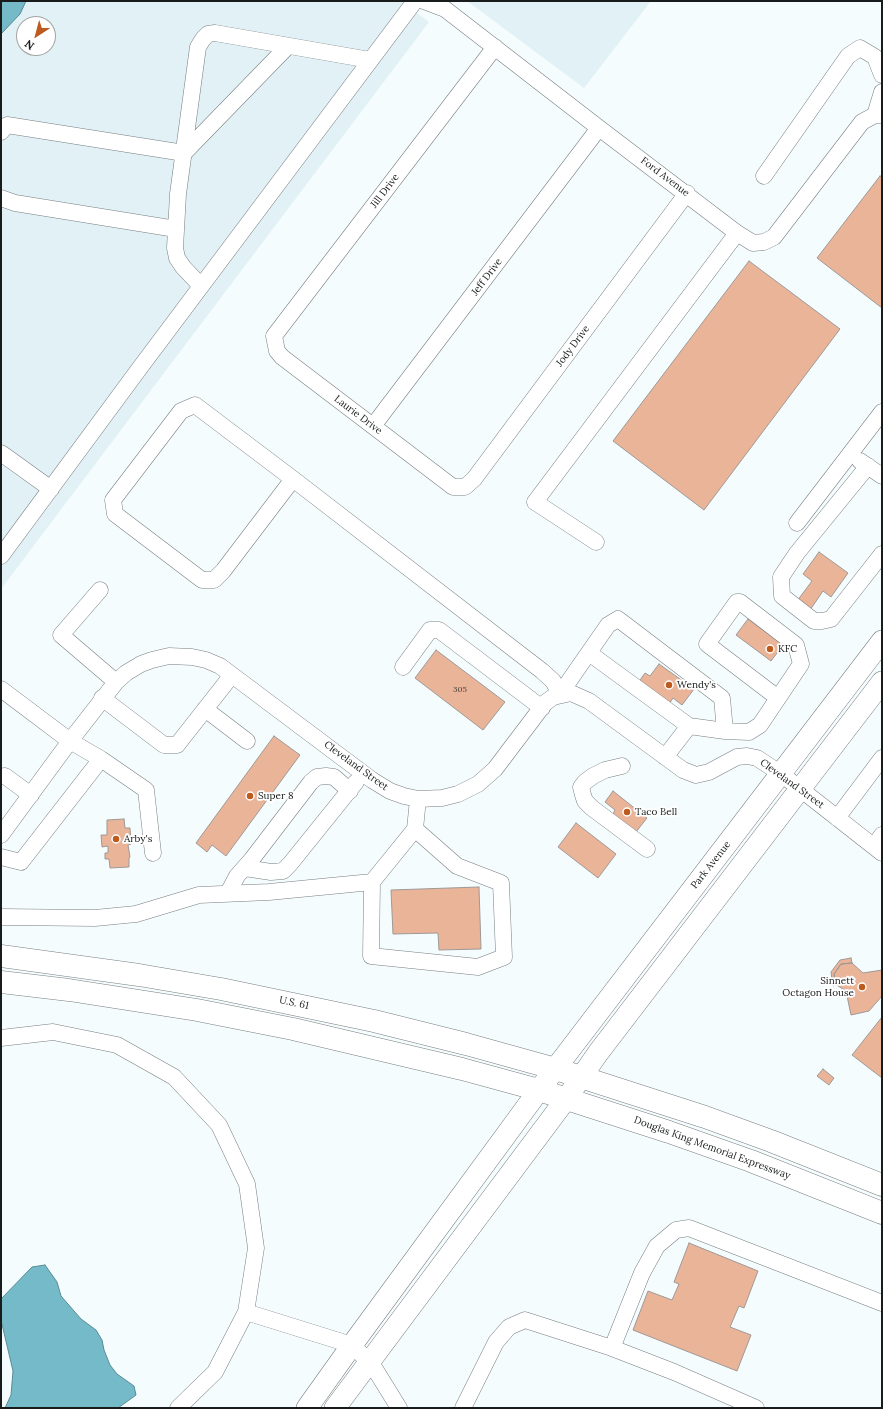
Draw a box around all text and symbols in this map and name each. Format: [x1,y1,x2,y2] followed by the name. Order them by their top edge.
[16,16,56,56] north arrow
[22,37,37,53] text: N
[638,155,692,199] street label: Ford Avenue
[368,172,402,210] street label: Jill Drive
[469,256,505,298] street label: Jeff Drive
[554,323,592,369] street label: Jody Drive
[332,393,384,437] street label: Laurie Drive
[778,643,797,655] place label: KFC
[765,644,775,654] marker: KFC
[677,679,716,691] place label: Wendy's
[664,680,674,690] marker: Wendy's
[453,685,467,695] house number: 305
[322,739,390,793] street label: Cleveland Street
[758,757,826,811] street label: Cleveland Street
[258,790,294,802] place label: Super 8
[245,791,255,801] marker: Super 8
[635,806,677,818] place label: Taco Bell
[622,807,632,817] marker: Taco Bell
[124,833,152,845] place label: Arby's
[111,834,121,844] marker: Arby's
[689,839,733,891] street label: Park Avenue
[782,975,854,998] place label: Sinnett Octagon House
[857,982,867,992] marker: Sinnett Octagon House
[278,994,310,1012] street label: U.S. 61
[632,1114,792,1182] street label: Douglas King Memorial Expressway

